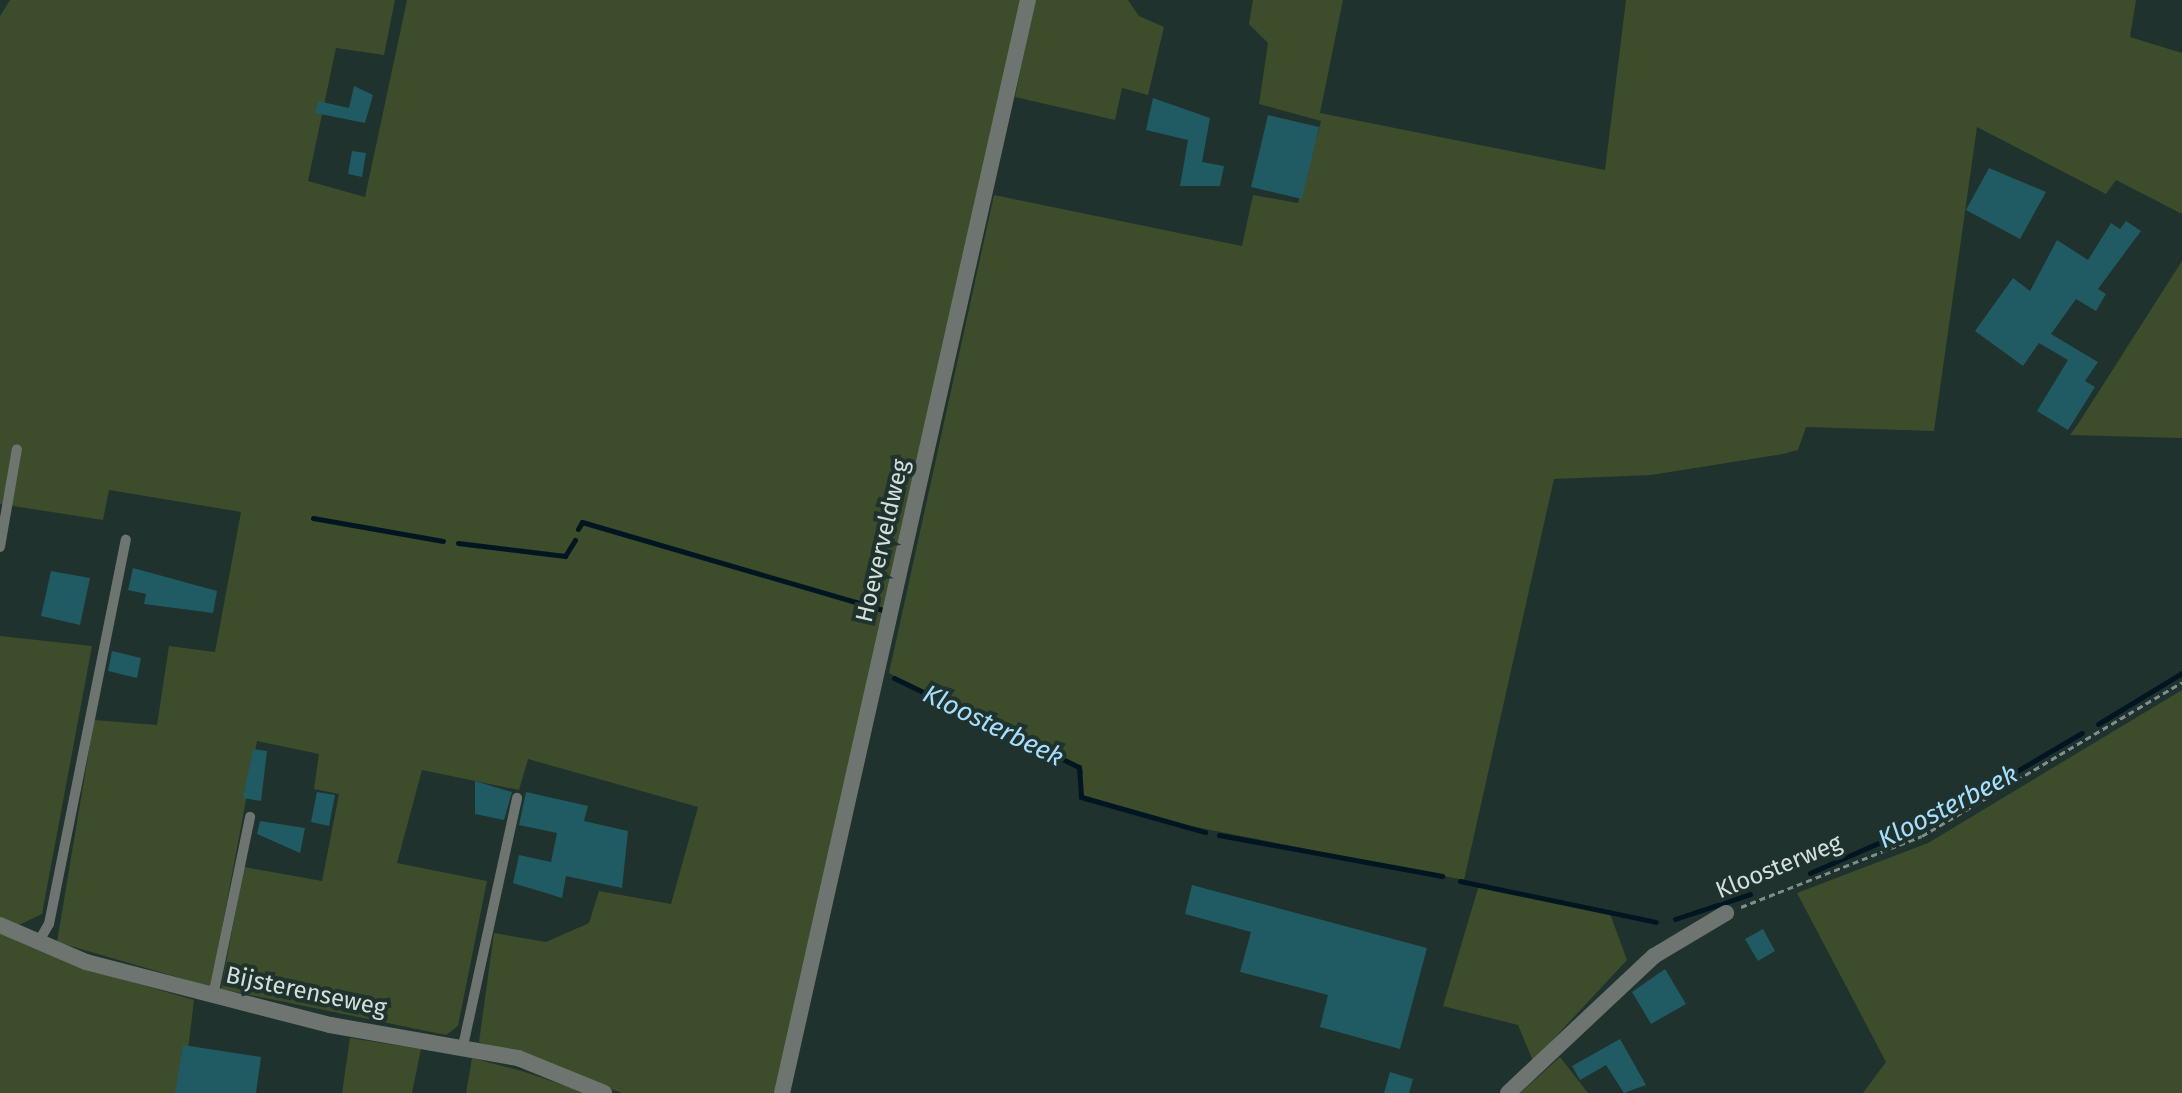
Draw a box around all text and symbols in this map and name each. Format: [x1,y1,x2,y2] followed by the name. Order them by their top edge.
[850,457,916,625] street label: Hoeverveldweg
[918,679,1068,773] water label: Kloosterbeek
[1873,758,2023,856] water label: Kloosterbeek
[1712,829,1846,905] street label: Kloosterweg
[223,961,389,1023] street label: Bijsterenseweg

